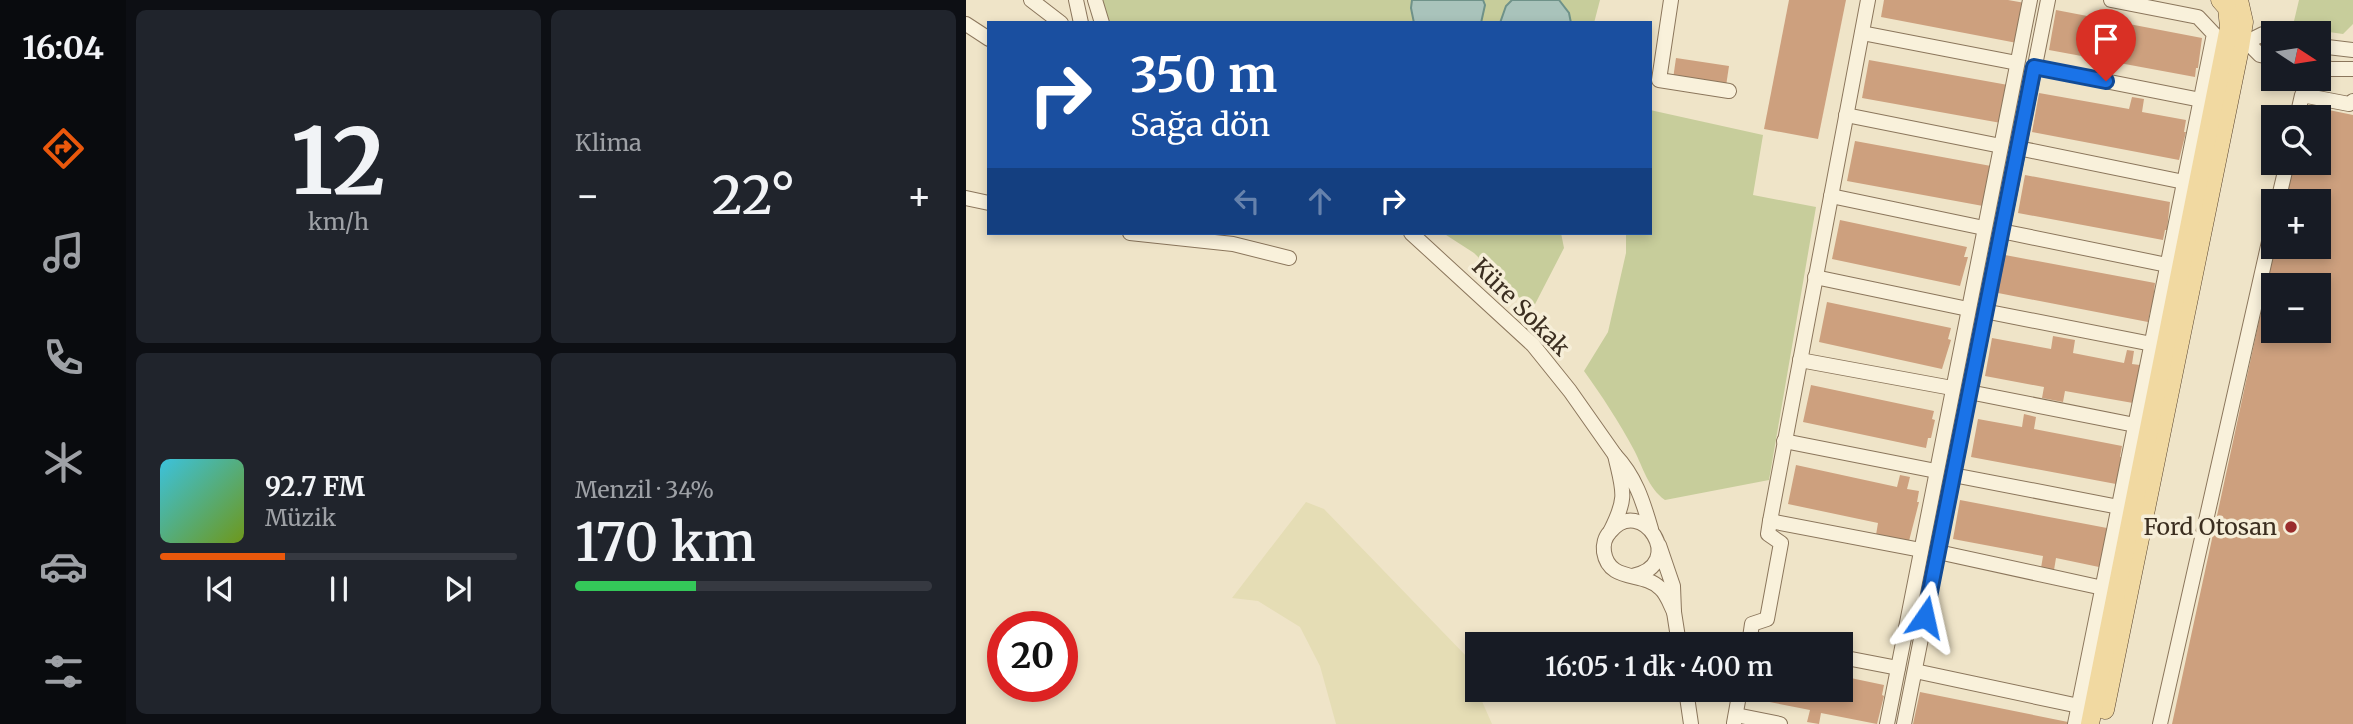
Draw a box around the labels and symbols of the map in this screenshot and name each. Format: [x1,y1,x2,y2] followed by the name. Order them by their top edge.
[2076,9,2136,81] pin
[2261,21,2331,91] north arrow
[1467,252,1576,362] street label: Küre Sokak
[2143,512,2277,541] place label: Ford Otosan
[2283,519,2299,535] marker: Ford Otosan
[1888,580,1962,654] position arrow
[987,611,1078,702] speed limit sign: 20

